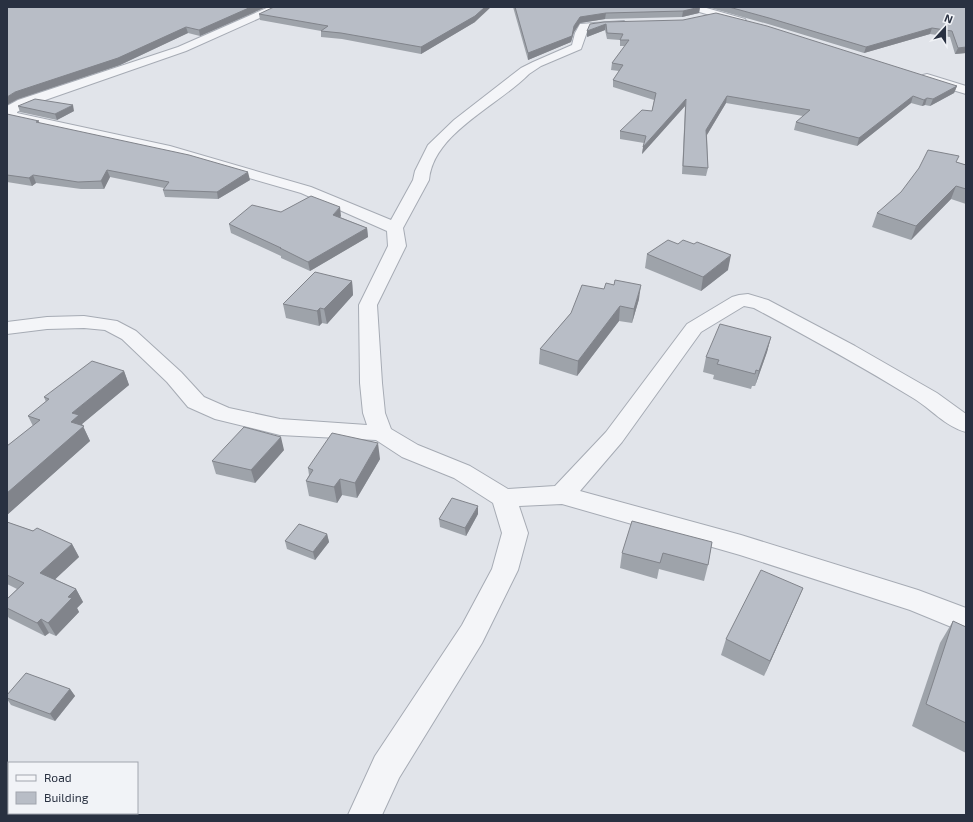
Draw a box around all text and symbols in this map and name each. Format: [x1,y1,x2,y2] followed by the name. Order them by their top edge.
[925,8,965,48] north arrow
[943,11,955,26] text: N
[8,762,138,814] legend
[44,770,72,784] text: Road
[44,790,89,804] text: Building

